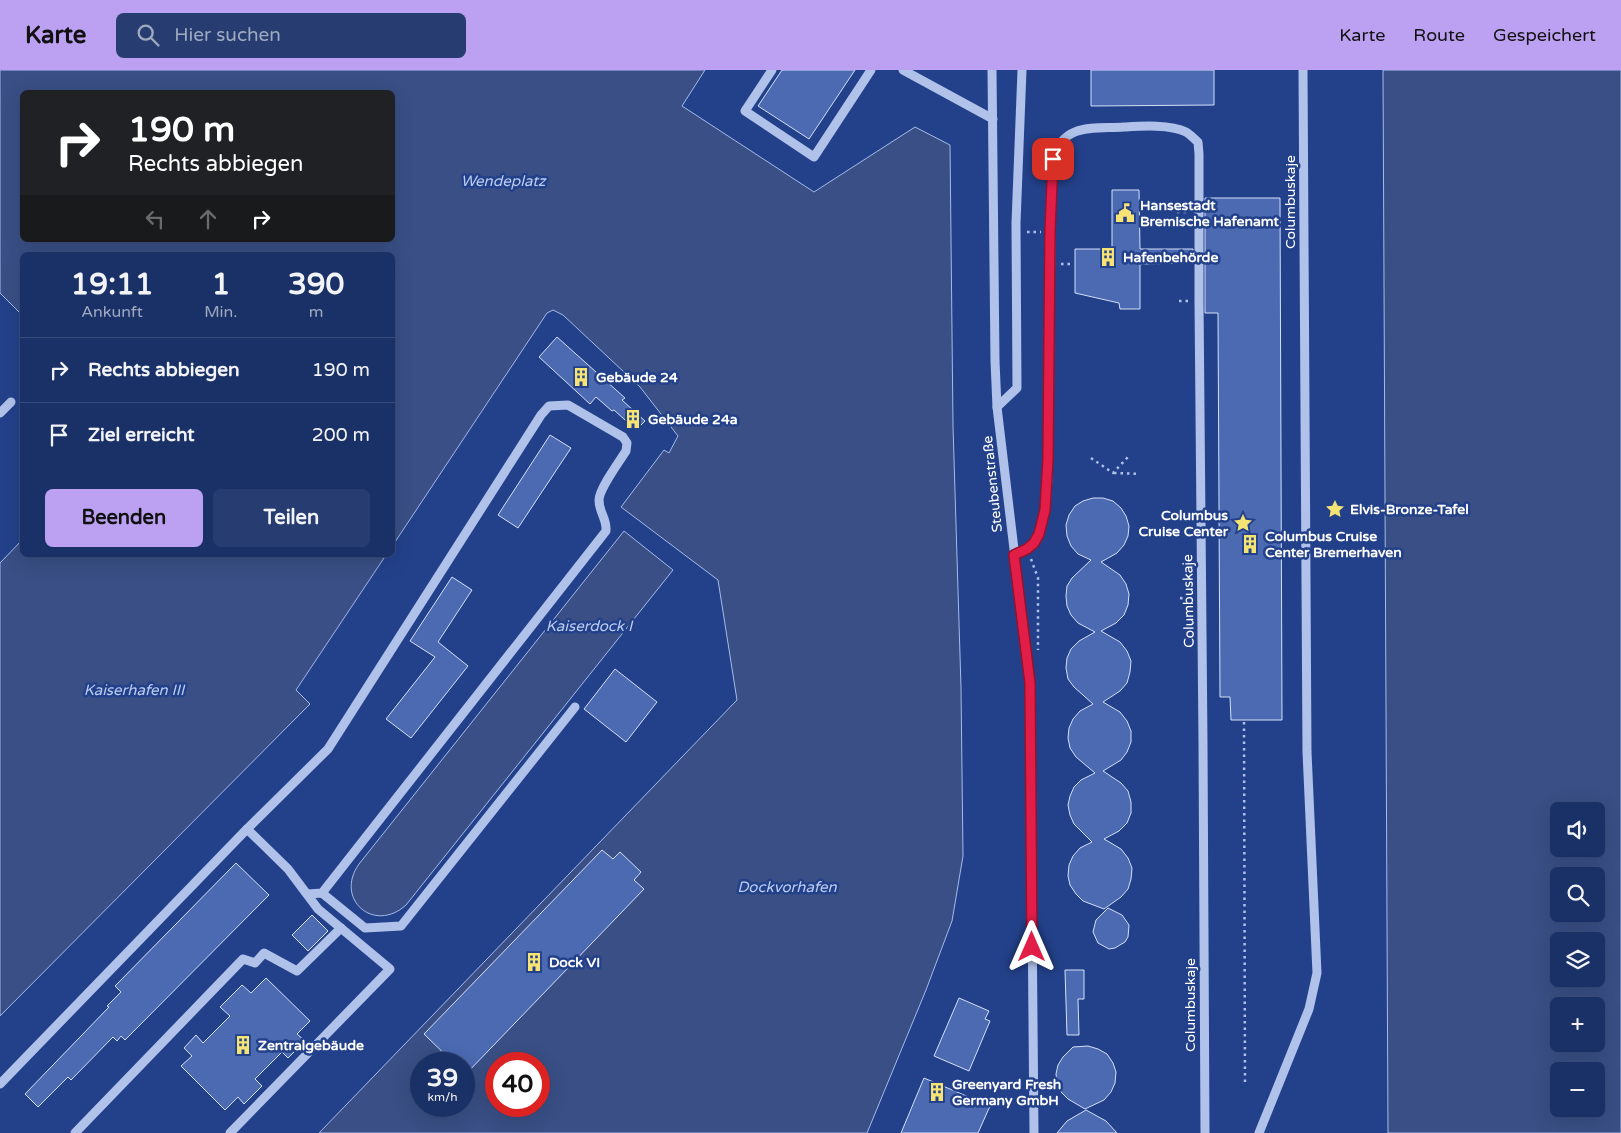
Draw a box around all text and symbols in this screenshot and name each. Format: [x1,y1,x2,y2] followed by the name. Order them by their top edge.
[116,13,466,58] search box
[25,21,86,50] text: Karte
[134,21,162,49] icon: search
[174,24,281,46] text: Hier suchen
[1339,24,1385,46] text: Karte
[1413,24,1465,46] text: Route
[1493,24,1596,46] text: Gespeichert
[128,109,235,151] text: 190 m
[45,110,110,175] icon: right
[1032,138,1074,180] pin
[1039,145,1067,173] icon: arrive
[128,151,303,177] text: Rechts abbiegen
[1282,155,1299,249] street label: Columbuskaje
[461,172,547,190] water label: Wendeplatz
[1140,197,1279,230] place label: Hansestadt Bremische Hafenamt
[1114,202,1136,224] public building icon: Hansestadt Bremische Hafenamt
[141,205,169,233] icon: left
[194,205,222,233] icon: ahead
[247,205,275,233] icon: right
[1097,246,1119,268] building icon: Hafenbehörde
[1123,249,1218,266] place label: Hafenbehörde
[71,266,154,303] text: 19:11
[211,266,230,303] text: 1
[288,266,344,303] text: 390
[81,302,143,322] text: Ankunft
[204,302,237,322] text: Min.
[309,302,324,322] text: m
[45,356,73,384] icon: right
[88,359,240,381] text: Rechts abbiegen
[312,359,370,381] text: 190 m
[570,366,592,388] building icon: Gebäude 24
[596,369,678,386] place label: Gebäude 24
[622,408,644,430] building icon: Gebäude 24a
[648,411,738,428] place label: Gebäude 24a
[45,421,73,449] icon: arrive
[88,424,195,446] text: Ziel erreicht
[312,424,370,446] text: 200 m
[979,435,1006,533] street label: Steubenstraße
[45,489,203,547] button: Beenden
[213,489,370,547] button: Teilen
[1324,498,1346,520] place icon: Elvis-Bronze-Tafel
[1350,501,1469,518] place label: Elvis-Bronze-Tafel
[1138,507,1229,540] place label: Columbus Cruise Center
[1232,512,1254,534] place icon: Columbus Cruise Center
[1265,528,1402,561] place label: Columbus Cruise Center Bremerhaven
[1239,533,1261,555] building icon: Columbus Cruise Center Bremerhaven
[1179,554,1198,648] street label: Columbuskaje
[546,617,634,635] water label: Kaiserdock I
[84,681,186,699] water label: Kaiserhafen III
[1550,802,1605,1117] map controls
[1550,802,1605,857] button: sound
[1550,867,1605,922] button: search
[737,878,837,896] water label: Dockvorhafen
[1005,920,1057,972] position arrow
[1550,932,1605,987] button: layers
[523,951,545,973] building icon: Dock VI
[549,954,600,971] place label: Dock VI
[1182,958,1199,1052] street label: Columbuskaje
[1550,997,1605,1052] button: +
[232,1034,254,1056] building icon: Zentralgebäude
[258,1037,364,1054] place label: Zentralgebäude
[485,1052,550,1117] speed limit sign: 40
[1550,1062,1605,1117] button: −
[427,1063,458,1093] text: 39
[952,1076,1061,1109] place label: Greenyard Fresh Germany GmbH
[926,1081,948,1103] building icon: Greenyard Fresh Germany GmbH
[427,1090,458,1104] text: km/h

